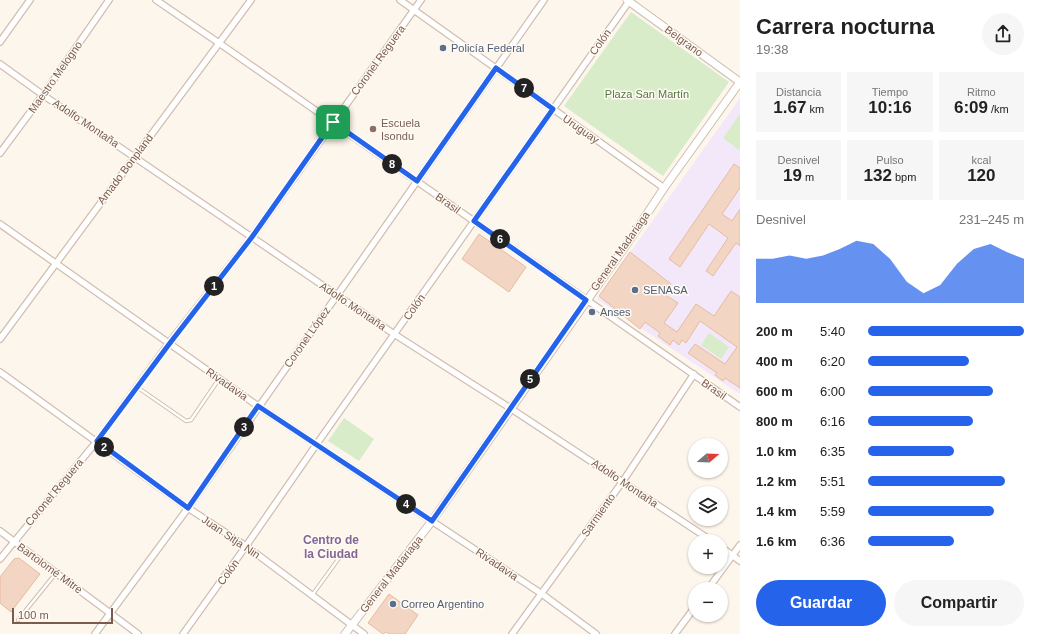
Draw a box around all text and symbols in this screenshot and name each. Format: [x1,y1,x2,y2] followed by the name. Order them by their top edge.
[982,13,1024,55] button: share
[756,14,935,39] text: Carrera nocturna
[349,22,408,97] street label: Coronel Reguera
[663,23,705,59] street label: Belgrano
[587,27,613,57] street label: Colón
[26,39,84,115] street label: Maestro Melogno
[451,42,524,54] place label: Policía Federal
[756,42,789,57] text: 19:38
[438,43,448,53] marker: Policía Federal
[514,78,534,98] pin: 7
[521,82,527,94] text: 7
[776,86,821,98] text: Distancia
[872,86,908,98] text: Tiempo
[967,86,996,98] text: Ritmo
[605,88,689,100] park label: Plaza San Martín
[51,96,122,150] street label: Adolfo Montaña
[773,98,806,117] text: 1.67
[868,98,912,117] text: 10:16
[954,98,988,117] text: 6:09
[806,103,824,115] text: km
[988,103,1009,115] text: /km
[316,105,350,139] pin
[322,111,344,133] icon: arrive
[561,112,602,146] street label: Uruguay
[381,117,421,142] place label: Escuela Isondu
[368,124,378,134] marker: Escuela Isondu
[95,132,155,206] street label: Amado Bonpland
[382,154,402,174] pin: 8
[778,154,820,166] text: Desnivel
[876,154,904,166] text: Pulso
[972,154,991,166] text: kcal
[389,158,395,170] text: 8
[783,166,802,185] text: 19
[864,166,892,185] text: 132
[967,166,996,185] text: 120
[802,171,814,183] text: m
[892,171,916,183] text: bpm
[433,190,463,216] street label: Brasil
[588,208,652,293] street label: General Madariaga
[756,212,806,227] text: Desnivel
[959,212,1024,227] text: 231–245 m
[490,229,510,249] pin: 6
[497,233,503,245] text: 6
[204,276,224,296] pin: 1
[318,279,389,333] street label: Adolfo Montaña
[211,280,217,292] text: 1
[643,284,688,296] place label: SENASA
[630,285,640,295] marker: SENASA
[401,292,427,322] street label: Colón
[282,304,332,370] street label: Coronel López
[600,306,631,318] place label: Anses
[587,307,597,317] marker: Anses
[756,324,793,339] text: 200 m
[820,324,845,339] text: 5:40
[756,354,793,369] text: 400 m
[820,354,845,369] text: 6:20
[204,365,251,403] street label: Rivadavia
[520,369,540,389] pin: 5
[527,373,533,385] text: 5
[699,376,729,402] street label: Brasil
[756,384,793,399] text: 600 m
[820,384,845,399] text: 6:00
[756,414,793,429] text: 800 m
[820,414,845,429] text: 6:16
[234,417,254,437] pin: 3
[241,421,247,433] text: 3
[94,437,114,457] pin: 2
[688,438,728,478] north arrow
[688,438,728,622] map controls
[101,441,107,453] text: 2
[756,444,796,459] text: 1.0 km
[820,444,845,459] text: 6:35
[22,455,86,528] street label: Coronel Reguera
[590,456,661,510] street label: Adolfo Montaña
[756,474,796,489] text: 1.2 km
[820,474,845,489] text: 5:51
[688,486,728,526] button: layers
[579,491,617,539] street label: Sarmiento
[396,494,416,514] pin: 4
[403,498,409,510] text: 4
[756,504,796,519] text: 1.4 km
[820,504,845,519] text: 5:59
[200,513,262,561] street label: Juan Sitja Nin
[303,533,359,561] district label: Centro de la Ciudad
[357,533,425,615] street label: General Madariaga
[688,534,728,574] button: +
[756,534,796,549] text: 1.6 km
[820,534,845,549] text: 6:36
[15,540,85,596] street label: Bartolomé Mitre
[474,546,521,583] street label: Rivadavia
[215,557,241,587] street label: Colón
[756,580,886,626] button: Guardar
[894,580,1024,626] button: Compartir
[688,582,728,622] button: −
[401,598,484,610] place label: Correo Argentino
[388,599,398,609] marker: Correo Argentino
[12,606,113,625] scale bar
[18,609,49,621] text: 100 m

